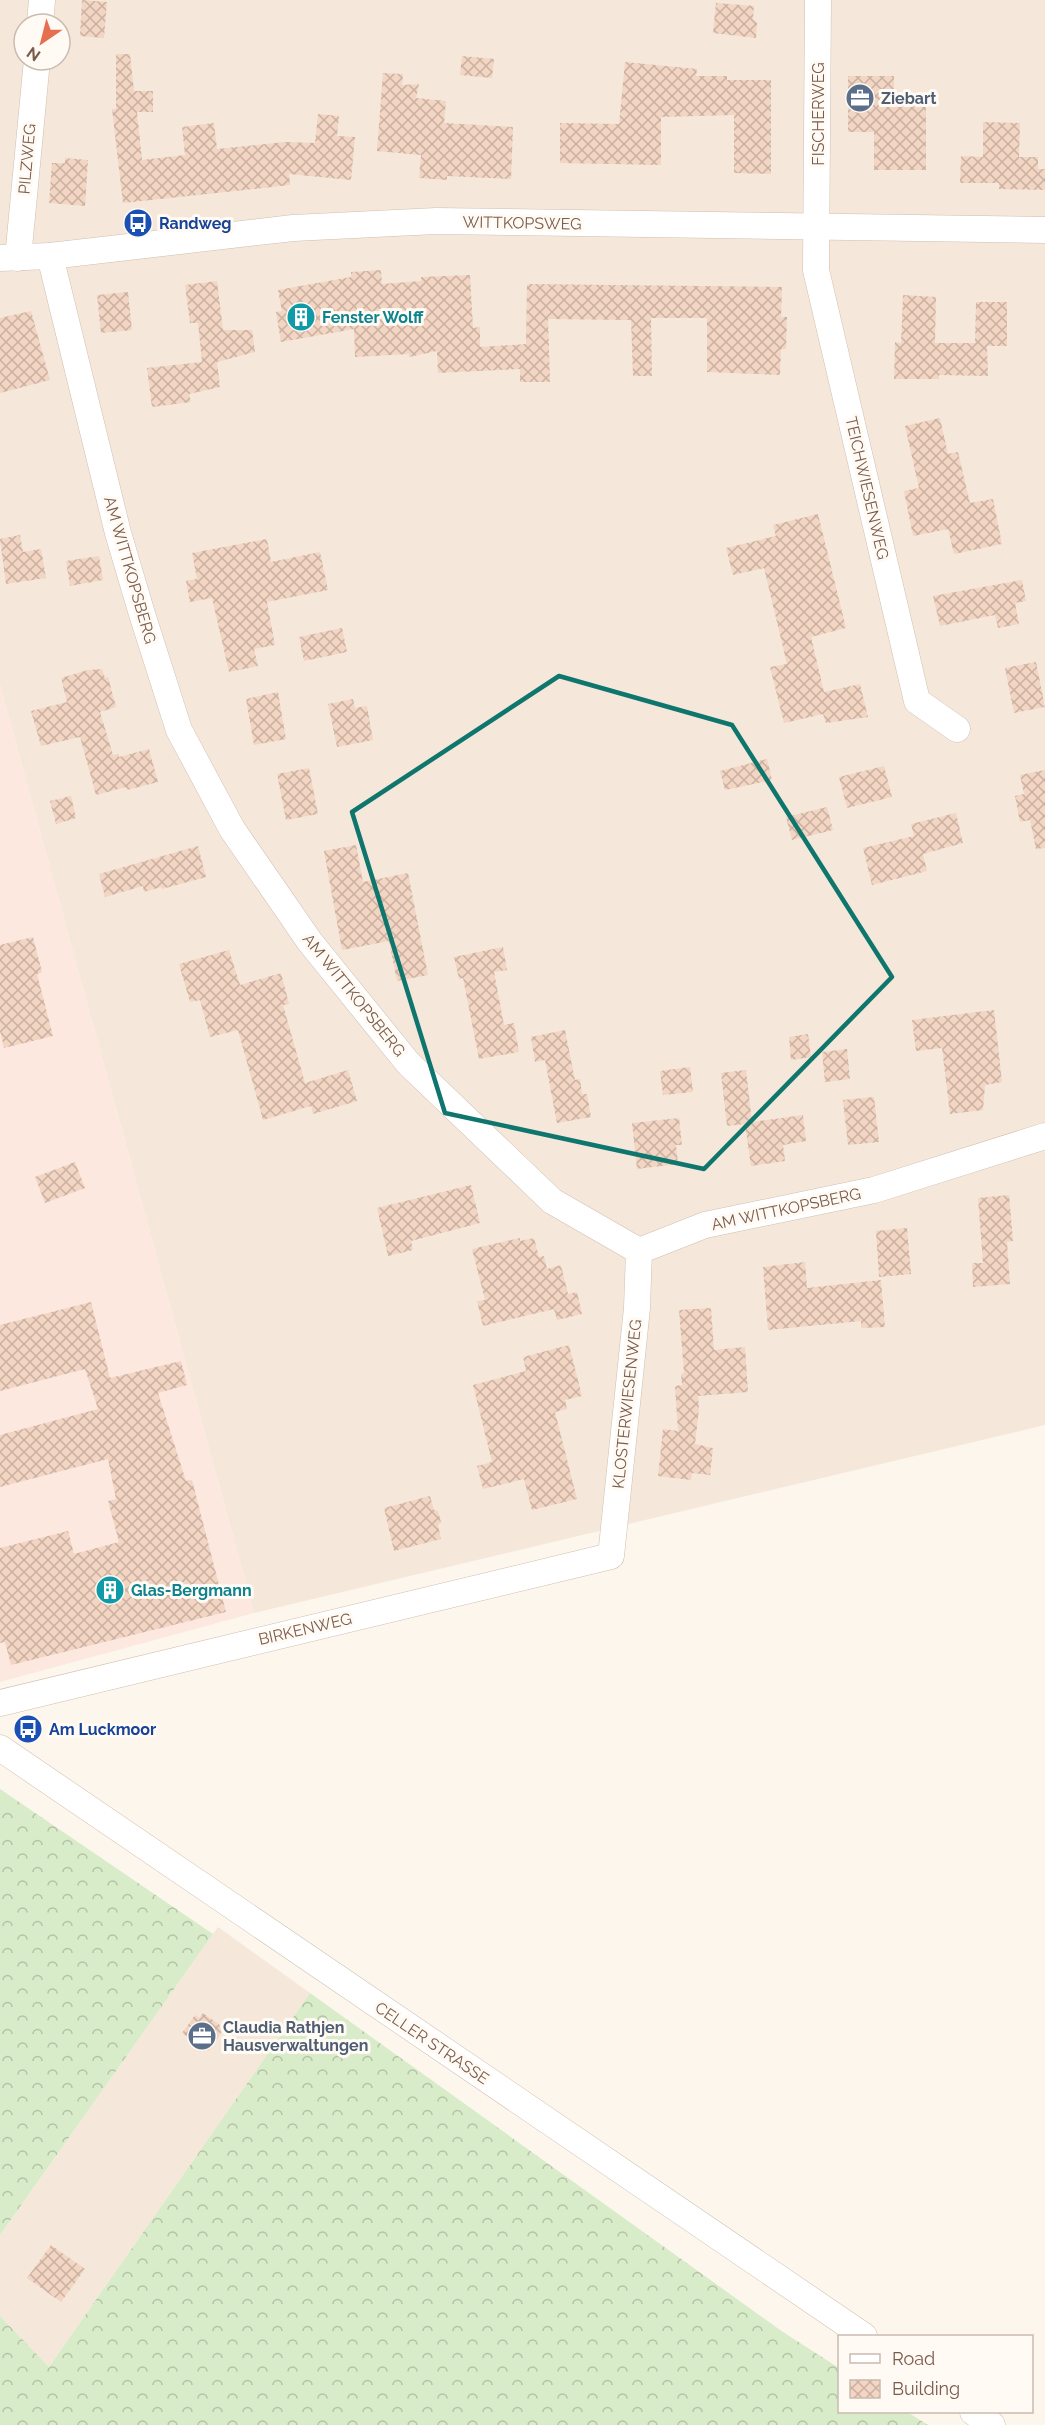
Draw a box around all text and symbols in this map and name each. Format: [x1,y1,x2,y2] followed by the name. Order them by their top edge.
[12,12,72,72] north arrow
[23,43,44,65] text: N
[809,62,828,166] street label: FISCHERWEG
[844,82,876,114] office icon: Ziebart
[881,89,936,108] place label: Ziebart
[14,123,40,195] street label: PILZWEG
[122,207,154,239] bus stop icon: Randweg
[462,212,582,234] street label: WITTKOPSWEG
[159,214,231,233] place label: Randweg
[285,301,317,333] building icon: Fenster Wolff
[322,308,424,327] place label: Fenster Wolff
[841,415,893,561] street label: TEICHWIESENWEG
[100,494,160,646] street label: AM WITTKOPSBERG
[299,930,409,1060] street label: AM WITTKOPSBERG
[710,1184,862,1234] street label: AM WITTKOPSBERG
[609,1318,645,1490] street label: KLOSTERWIESENWEG
[94,1574,126,1606] building icon: Glas-Bergmann
[131,1581,252,1600] place label: Glas-Bergmann
[256,1609,354,1649] street label: BIRKENWEG
[12,1713,44,1745] bus stop icon: Am Luckmoor
[49,1720,156,1739] place label: Am Luckmoor
[371,1998,493,2088] street label: CELLER STRASSE
[223,2018,368,2055] place label: Claudia Rathjen Hausverwaltungen
[186,2020,218,2052] office icon: Claudia Rathjen Hausverwaltungen
[838,2335,1033,2413] legend
[892,2348,935,2369] text: Road
[892,2378,960,2399] text: Building

